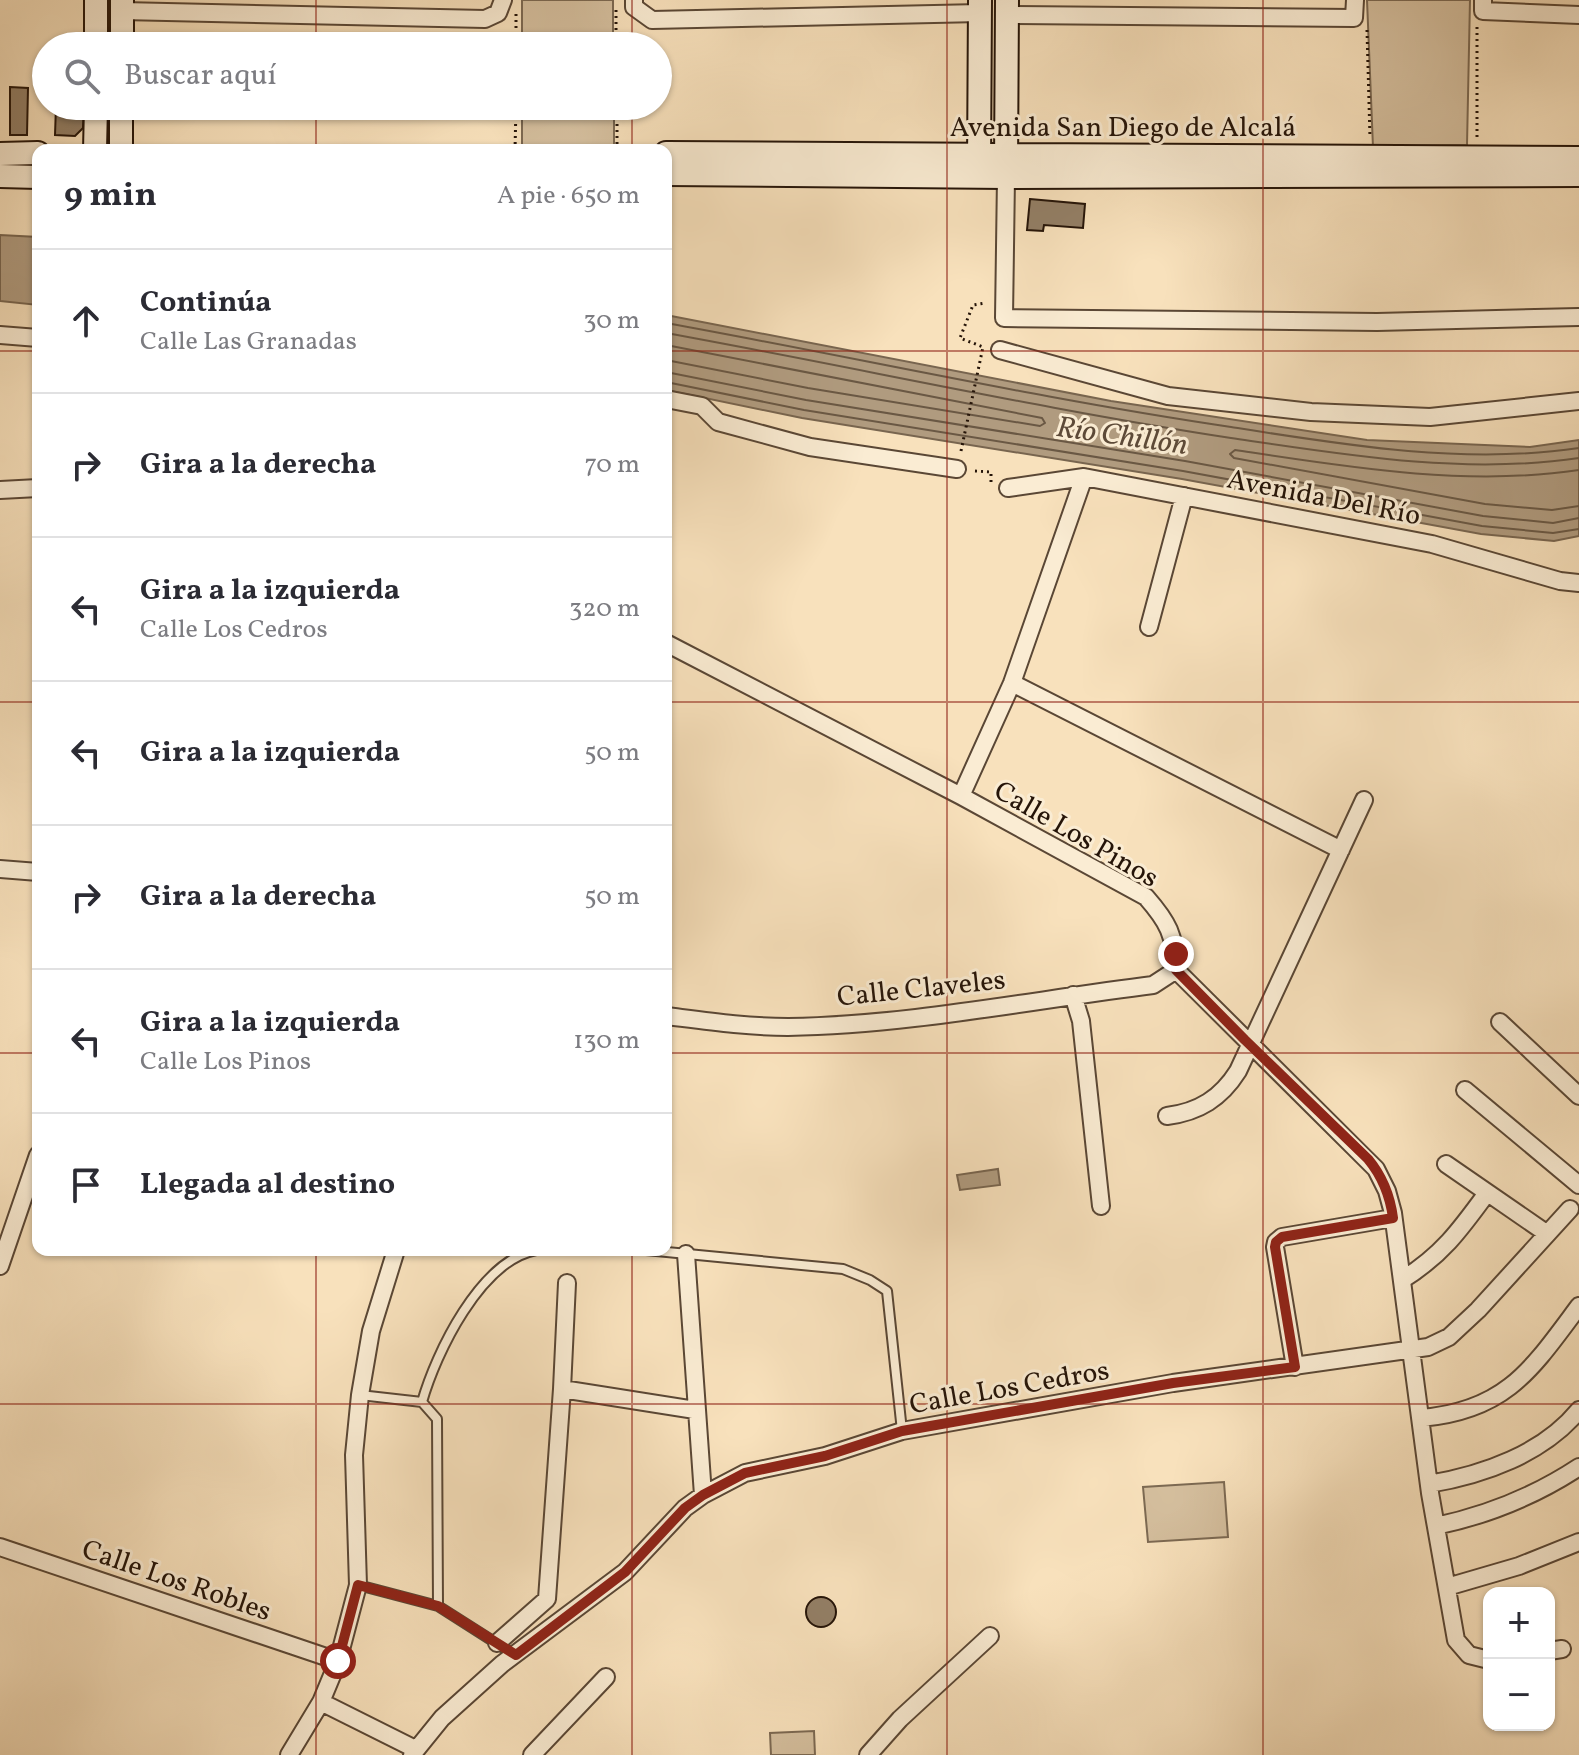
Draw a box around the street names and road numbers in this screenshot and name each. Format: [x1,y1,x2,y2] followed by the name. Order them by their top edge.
[950,109,1296,148] street label: Avenida San Diego de Alcalá
[1223,461,1424,536] street label: Avenida Del Río
[986,772,1165,898] street label: Calle Los Pinos
[835,961,1007,1018] street label: Calle Claveles
[907,1352,1112,1425] street label: Calle Los Cedros
[76,1531,276,1632] street label: Calle Los Robles

